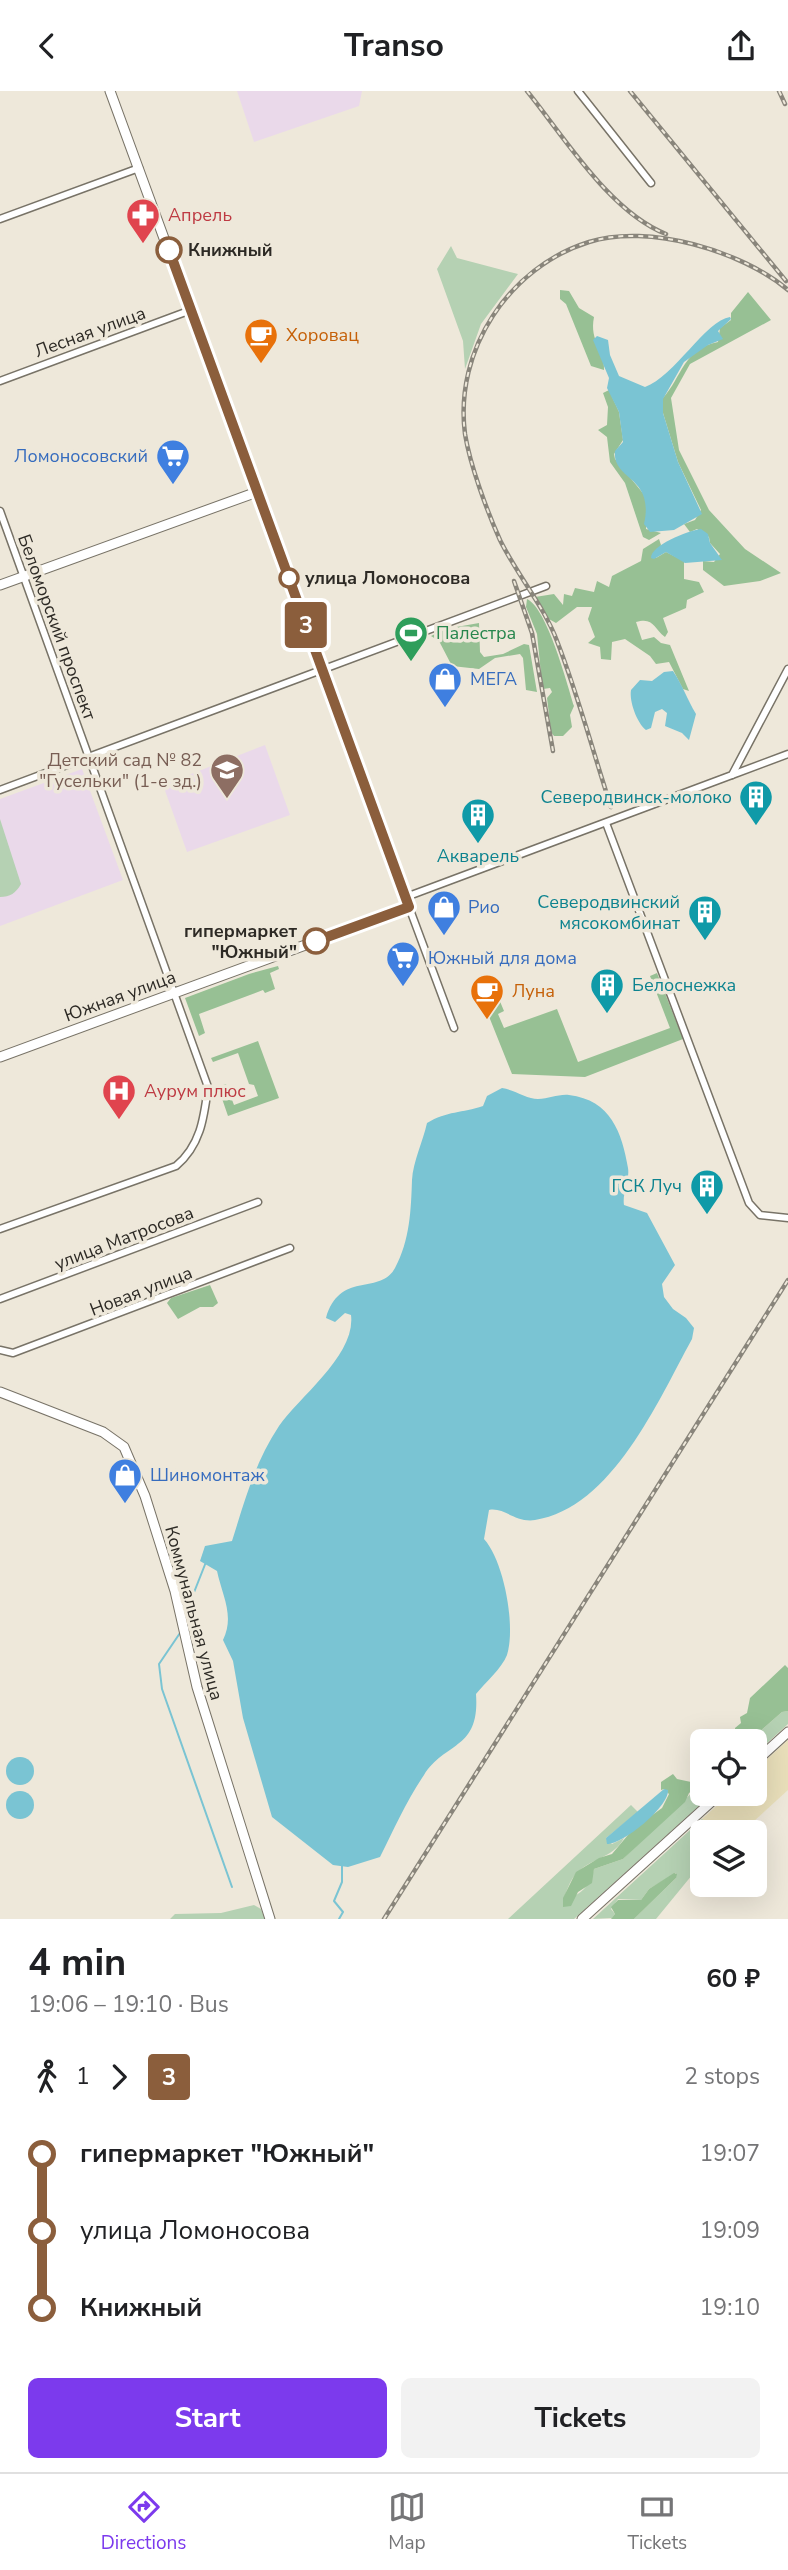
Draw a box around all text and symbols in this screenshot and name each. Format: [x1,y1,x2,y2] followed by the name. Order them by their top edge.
[344,24,444,67] text: Transo
[28,27,66,65] icon: back
[722,27,760,65] icon: share
[124,196,162,245] pharmacy icon: Апрель
[168,203,232,227] place label: Апрель
[156,237,182,263] marker: Книжный
[188,238,273,262] place label: Книжный
[31,301,149,363] street label: Лесная улица
[242,316,280,365] cafe icon: Хоровац
[286,323,359,347] place label: Хоровац
[154,437,192,486] supermarket icon: Ломоносовский
[14,444,148,468] place label: Ломоносовский
[12,531,102,723] street label: Беломорский проспект
[305,566,470,590] place label: улица Ломоносова
[279,568,299,588] marker: улица Ломоносова
[283,602,329,648] line badge: 3
[299,609,313,641] text: 3
[392,614,430,663] sports icon: Палестра
[436,621,516,645] place label: Палестра
[426,660,464,709] shop icon: МЕГА
[470,667,517,691] place label: МЕГА
[39,748,202,793] place label: Детский сад № 82 "Гусельки" (1-е зд.)
[208,751,246,800] school or university icon: Детский сад № 82 "Гусельки" (1-е зд.)
[737,778,775,827] building icon: Северодвинск-молоко
[541,785,732,809] place label: Северодвинск-молоко
[459,796,497,845] building icon: Акварель
[437,844,519,868] place label: Акварель
[425,888,463,937] shop icon: Рио
[537,890,680,935] place label: Северодвинский мясокомбинат
[686,893,724,942] building icon: Северодвинский мясокомбинат
[468,895,500,919] place label: Рио
[184,919,297,964] place label: гипермаркет "Южный"
[303,928,329,954] marker: гипермаркет "Южный"
[384,939,422,988] supermarket icon: Южный для дома
[428,946,577,970] place label: Южный для дома
[61,965,179,1027] street label: Южная улица
[588,966,626,1015] building icon: Белоснежка
[468,972,506,1021] cafe icon: Луна
[632,973,736,997] place label: Белоснежка
[512,979,555,1003] place label: Луна
[100,1072,138,1121] hospital icon: Аурум плюс
[144,1079,246,1103] place label: Аурум плюс
[688,1167,726,1216] building icon: ГСК Луч
[611,1174,682,1198] place label: ГСК Луч
[51,1200,197,1276] street label: улица Матросова
[86,1260,196,1322] street label: Новая улица
[106,1456,144,1505] shop icon: Шиномонтаж
[150,1463,266,1487] place label: Шиномонтаж
[159,1523,229,1703] street label: Коммунальная улица
[690,1729,767,1897] map controls
[690,1729,767,1806] button: locate
[690,1820,767,1897] button: layers
[28,1937,126,1988] text: 4 min
[706,1961,760,1996] text: 60 ₽
[28,1989,229,2020] text: 19:06 – 19:10 · Bus
[28,2058,66,2096] icon: walk
[100,2058,138,2096] icon: forward
[76,2061,90,2092] text: 1
[162,2061,176,2093] text: 3
[684,2061,760,2092] text: 2 stops
[80,2136,374,2171] text: гипермаркет "Южный"
[700,2138,760,2169] text: 19:07
[80,2213,310,2248] text: улица Ломоносова
[700,2215,760,2246] text: 19:09
[80,2290,202,2325] text: Книжный
[700,2292,760,2323] text: 19:10
[28,2378,387,2458] button: Start
[401,2378,760,2458] button: Tickets
[101,2488,186,2556] tab: Directions
[388,2488,426,2556] tab: Map
[627,2488,687,2556] tab: Tickets

